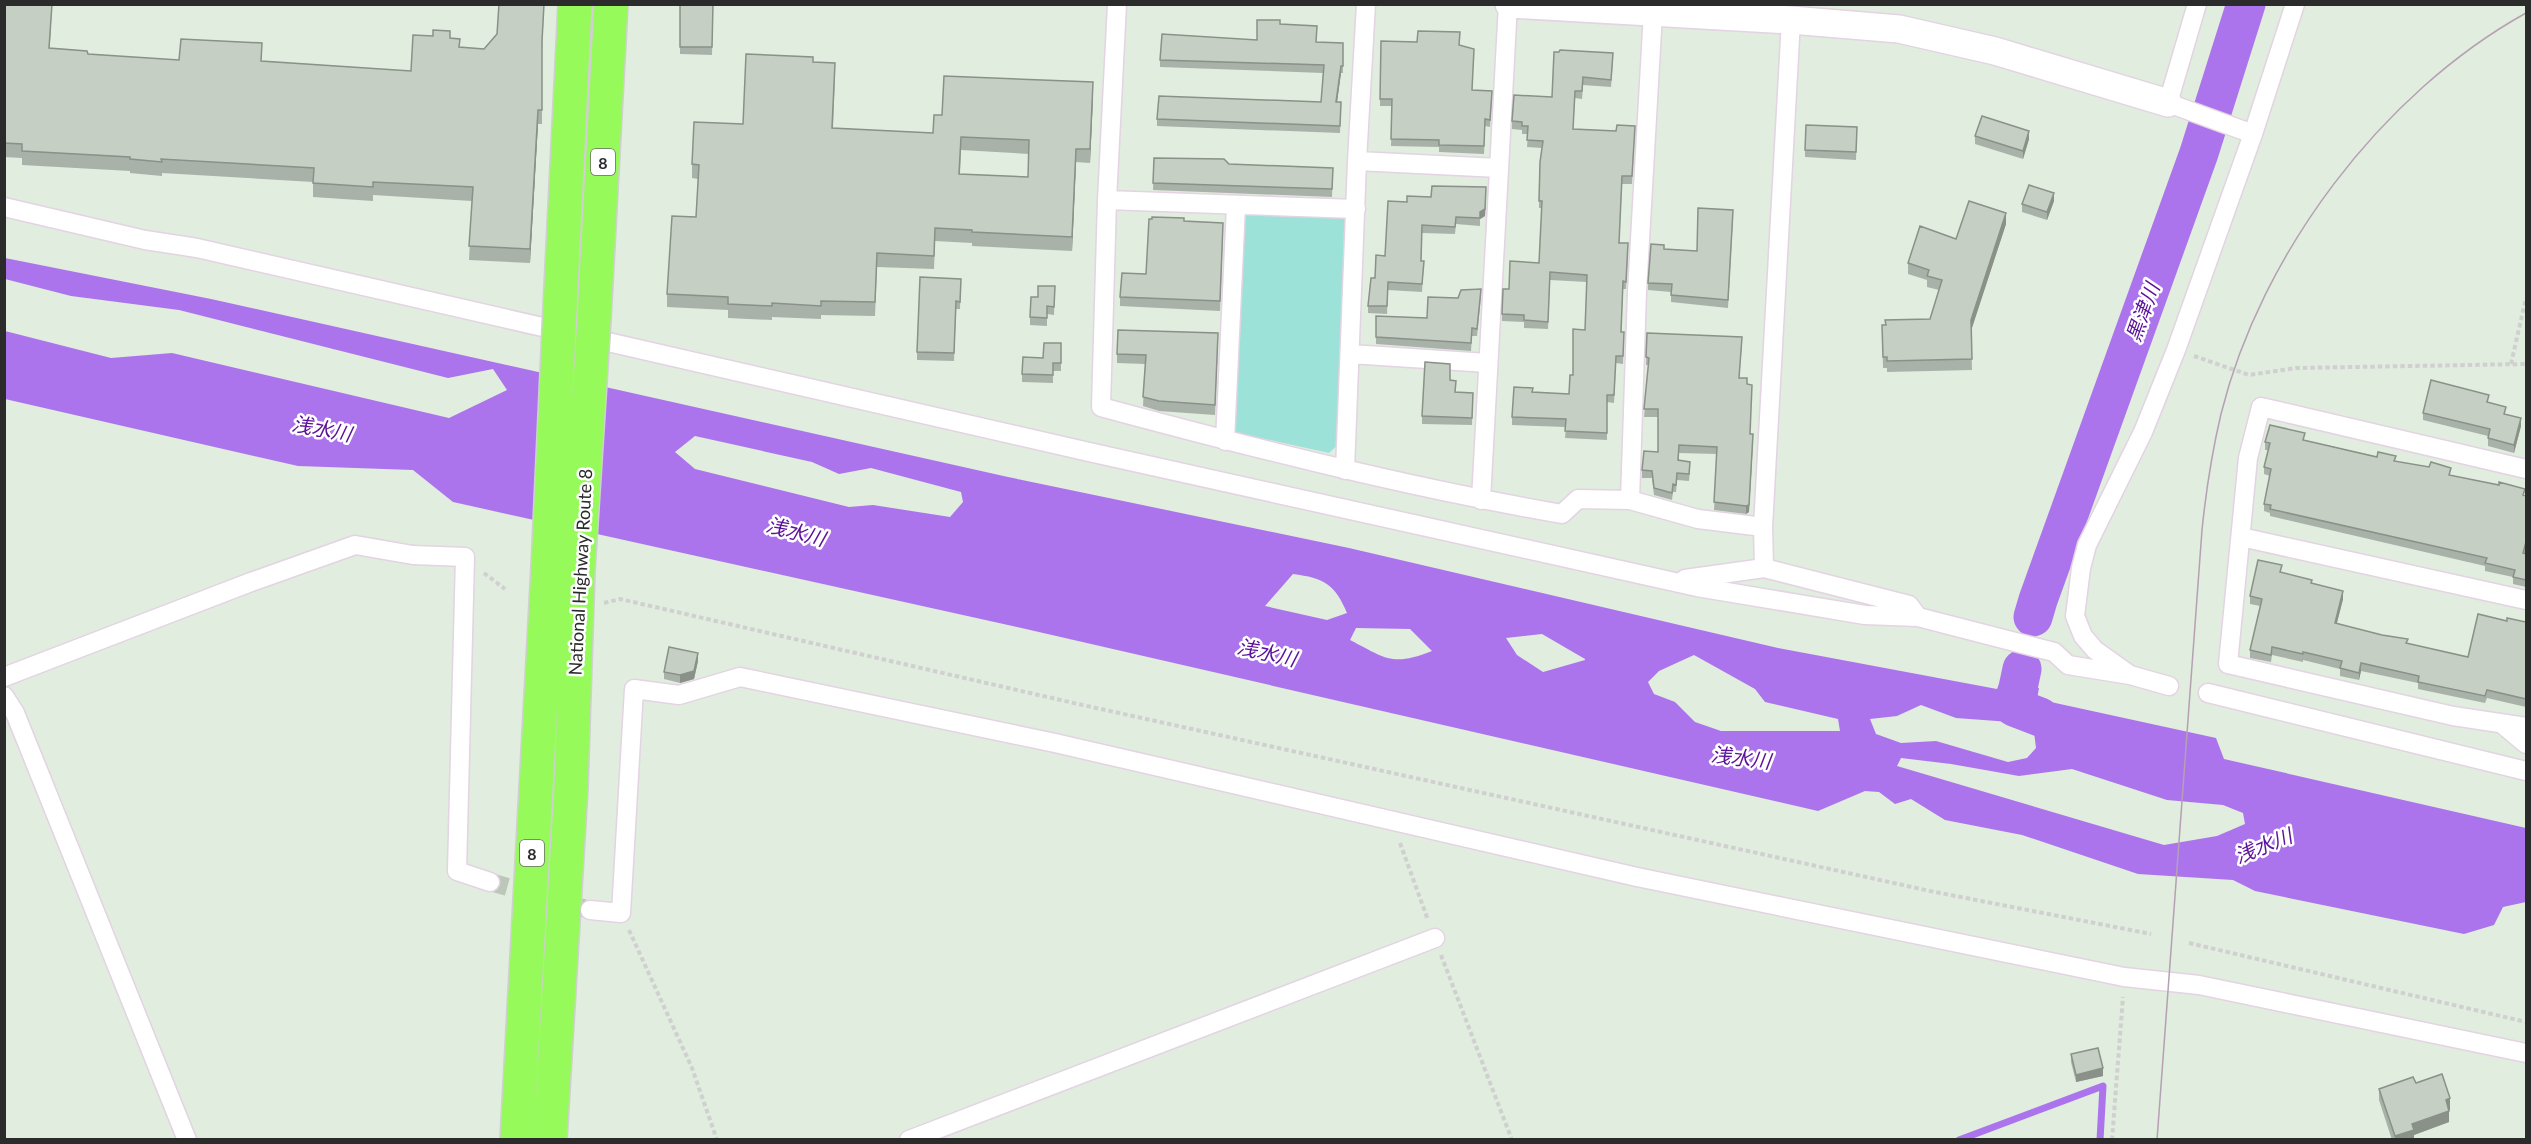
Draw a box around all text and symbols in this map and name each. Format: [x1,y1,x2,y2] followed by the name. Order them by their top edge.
[591,149,615,175] road number: 8
[2120,278,2164,344] water label: 黒津川
[290,410,356,446] water label: 浅水川
[564,468,596,676] street label: National Highway Route 8
[764,512,830,551] water label: 浅水川
[1235,634,1301,671] water label: 浅水川
[1710,741,1774,773] water label: 浅水川
[2231,822,2297,867] water label: 浅水川
[520,840,544,866] road number: 8

